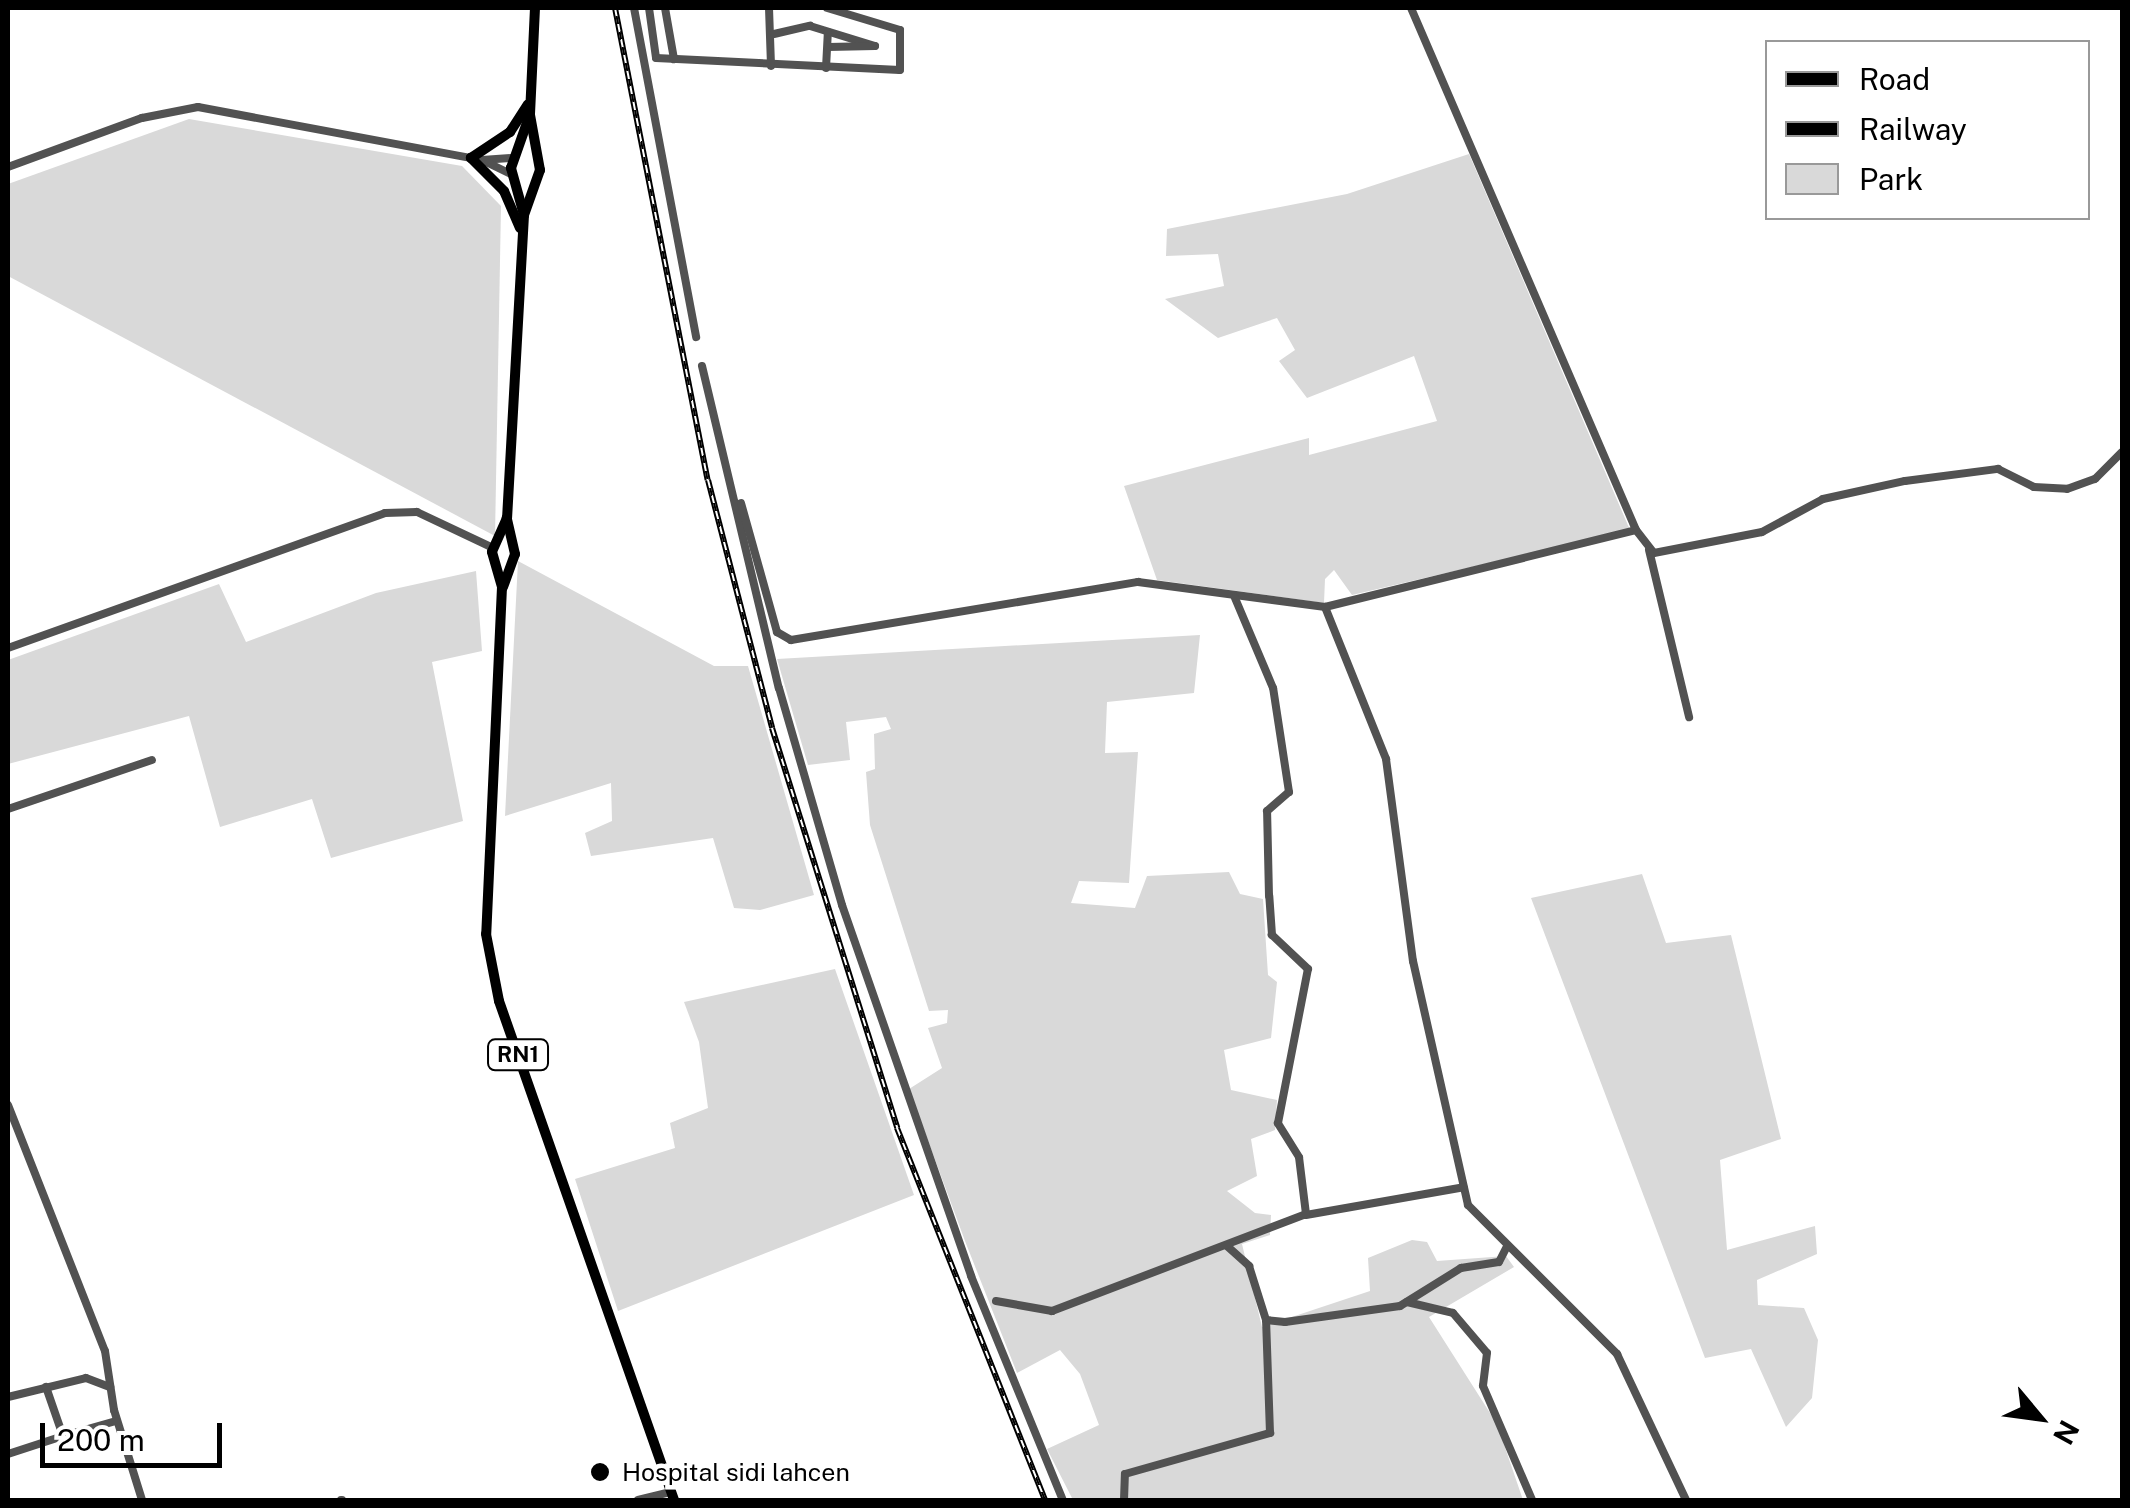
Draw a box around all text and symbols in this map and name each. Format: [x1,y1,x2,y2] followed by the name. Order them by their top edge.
[1765,40,2090,220] legend
[1859,61,1930,97] text: Road
[1859,111,1967,147] text: Railway
[1859,161,1923,197] text: Park
[486,1038,550,1072] road number: RN1
[1990,1368,2090,1468] north arrow
[45,1403,228,1465] scale bar
[2047,1415,2086,1450] text: N
[57,1422,145,1458] text: 200 m
[622,1457,850,1487] place label: Hospital sidi lahcen
[587,1459,613,1485] marker: Hospital sidi lahcen

